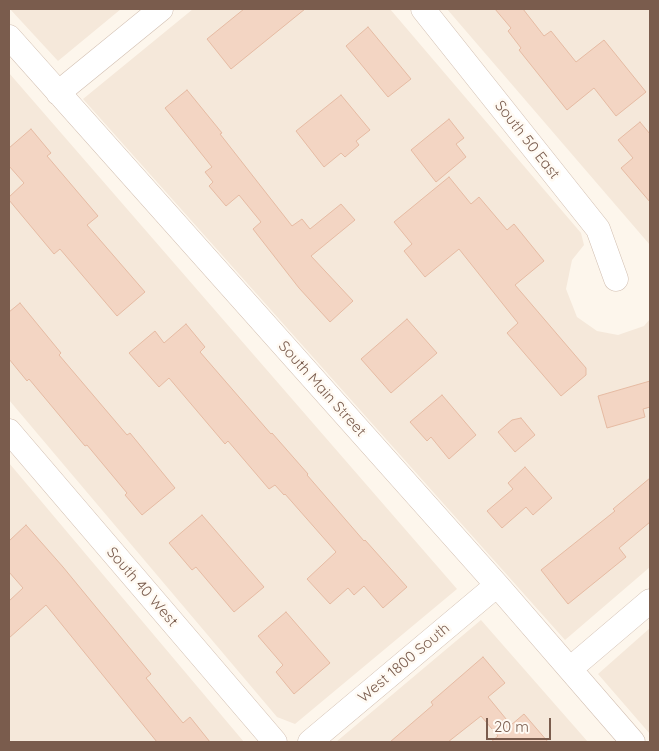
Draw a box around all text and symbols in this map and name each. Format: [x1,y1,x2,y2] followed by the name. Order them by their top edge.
[491,97,563,183] street label: South 50 East
[274,338,370,440] street label: South Main Street
[103,544,181,630] street label: South 40 West
[354,619,454,707] street label: West 1800 South
[489,708,554,740] scale bar
[494,717,529,736] text: 20 m

